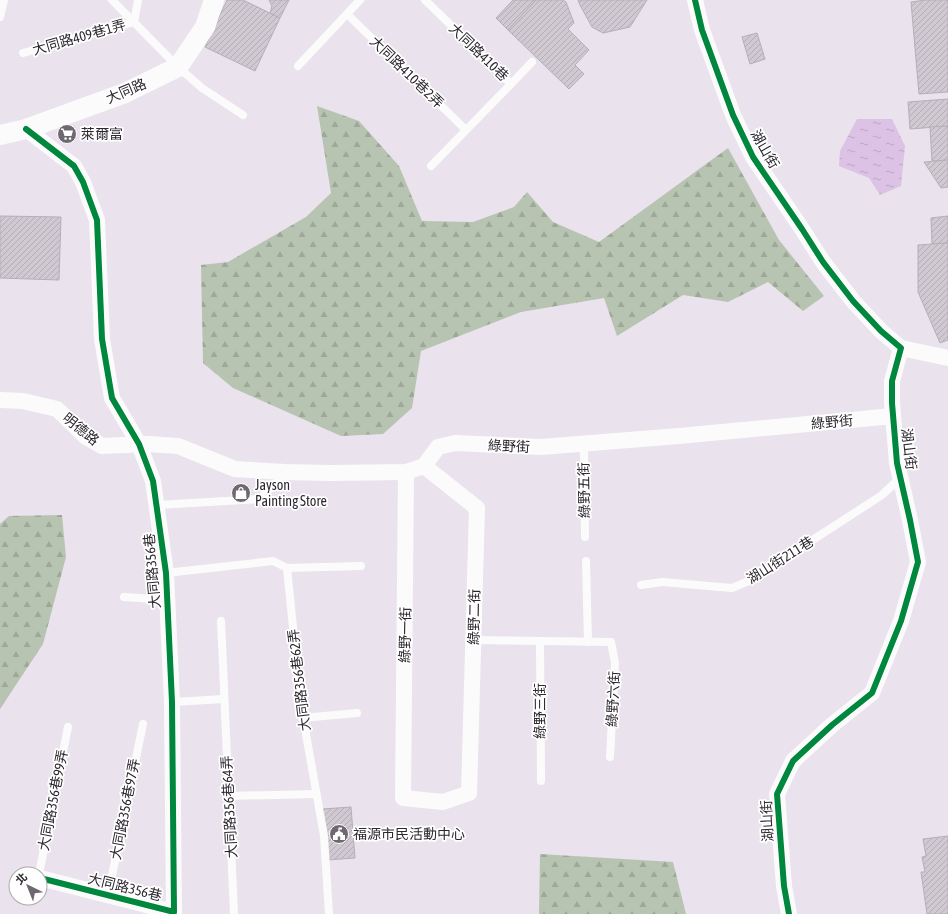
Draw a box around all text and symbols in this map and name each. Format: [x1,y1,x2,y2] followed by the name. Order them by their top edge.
[30,16,128,58] street label: 大同路409巷1弄
[446,20,512,84] street label: 大同路410巷
[367,33,447,111] street label: 大同路410巷2弄
[104,75,148,107] street label: 大同路
[56,123,78,145] supermarket icon: 萊爾富
[81,126,123,142] place label: 萊爾富
[748,127,782,171] street label: 湖山街
[60,410,102,448] street label: 明德路
[810,412,854,432] street label: 綠野街
[899,427,919,471] street label: 湖山街
[488,437,530,455] street label: 綠野街
[576,462,592,518] street label: 綠野五街
[255,477,327,509] place label: Jayson Painting Store
[230,482,252,504] shop icon: Jayson Painting Store
[141,533,163,609] street label: 大同路356巷
[744,533,816,587] street label: 湖山街211巷
[466,589,482,645] street label: 綠野二街
[397,607,413,663] street label: 綠野一街
[285,628,313,732] street label: 大同路356巷62弄
[604,671,622,727] street label: 綠野六街
[532,683,548,739] street label: 綠野三街
[35,748,71,852] street label: 大同路356巷99弄
[218,755,240,859] street label: 大同路356巷64弄
[107,757,143,861] street label: 大同路356巷97弄
[758,800,776,842] street label: 湖山街
[328,823,350,845] public building icon: 福源市民活動中心
[353,826,465,842] place label: 福源市民活動中心
[8,866,48,906] north arrow
[86,870,164,904] street label: 大同路356巷
[13,871,29,887] text: 北

